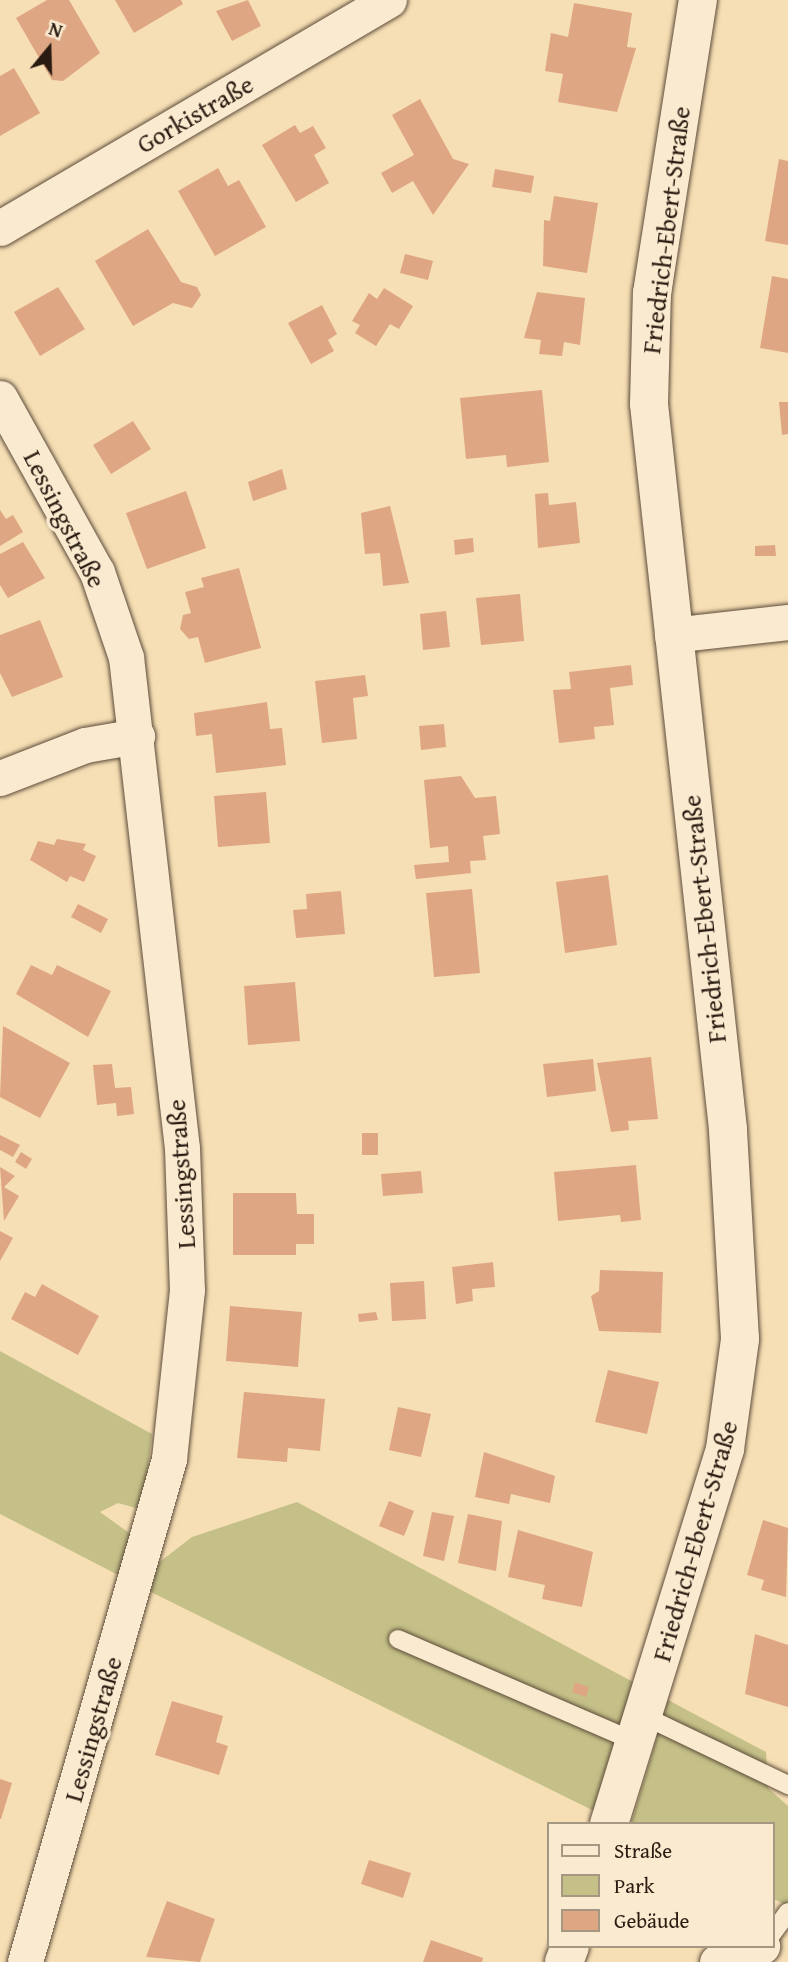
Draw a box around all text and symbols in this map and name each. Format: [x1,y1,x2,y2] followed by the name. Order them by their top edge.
[14,14,84,84] north arrow
[45,14,66,44] text: N
[131,68,259,160] street label: Gorkistraße
[635,104,697,356] street label: Friedrich-Ebert-Straße
[17,445,113,593] street label: Lessingstraße
[675,793,733,1045] street label: Friedrich-Ebert-Straße
[160,1098,202,1250] street label: Lessingstraße
[646,1417,744,1665] street label: Friedrich-Ebert-Straße
[57,1653,129,1805] street label: Lessingstraße
[546,1822,774,1948] legend
[614,1835,672,1866] text: Straße
[614,1870,655,1901] text: Park
[614,1905,689,1936] text: Gebäude

